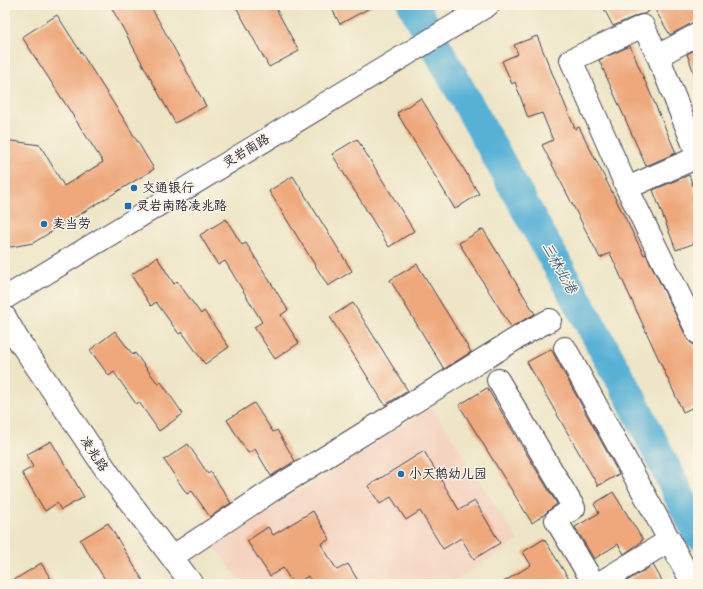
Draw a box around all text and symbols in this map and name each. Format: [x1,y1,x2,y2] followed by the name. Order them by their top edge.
[219,130,273,172] street label: 灵岩南路
[142,179,194,197] place label: 交通银行
[129,183,139,193] marker: 交通银行
[136,197,227,215] place label: 灵岩南路凌兆路
[123,201,133,211] marker: 灵岩南路凌兆路
[52,215,91,233] place label: 麦当劳
[39,219,49,229] marker: 麦当劳
[537,239,582,299] water label: 三林北港
[76,433,112,475] street label: 凌兆路
[409,465,487,483] place label: 小天鹅幼儿园
[396,469,406,479] marker: 小天鹅幼儿园

